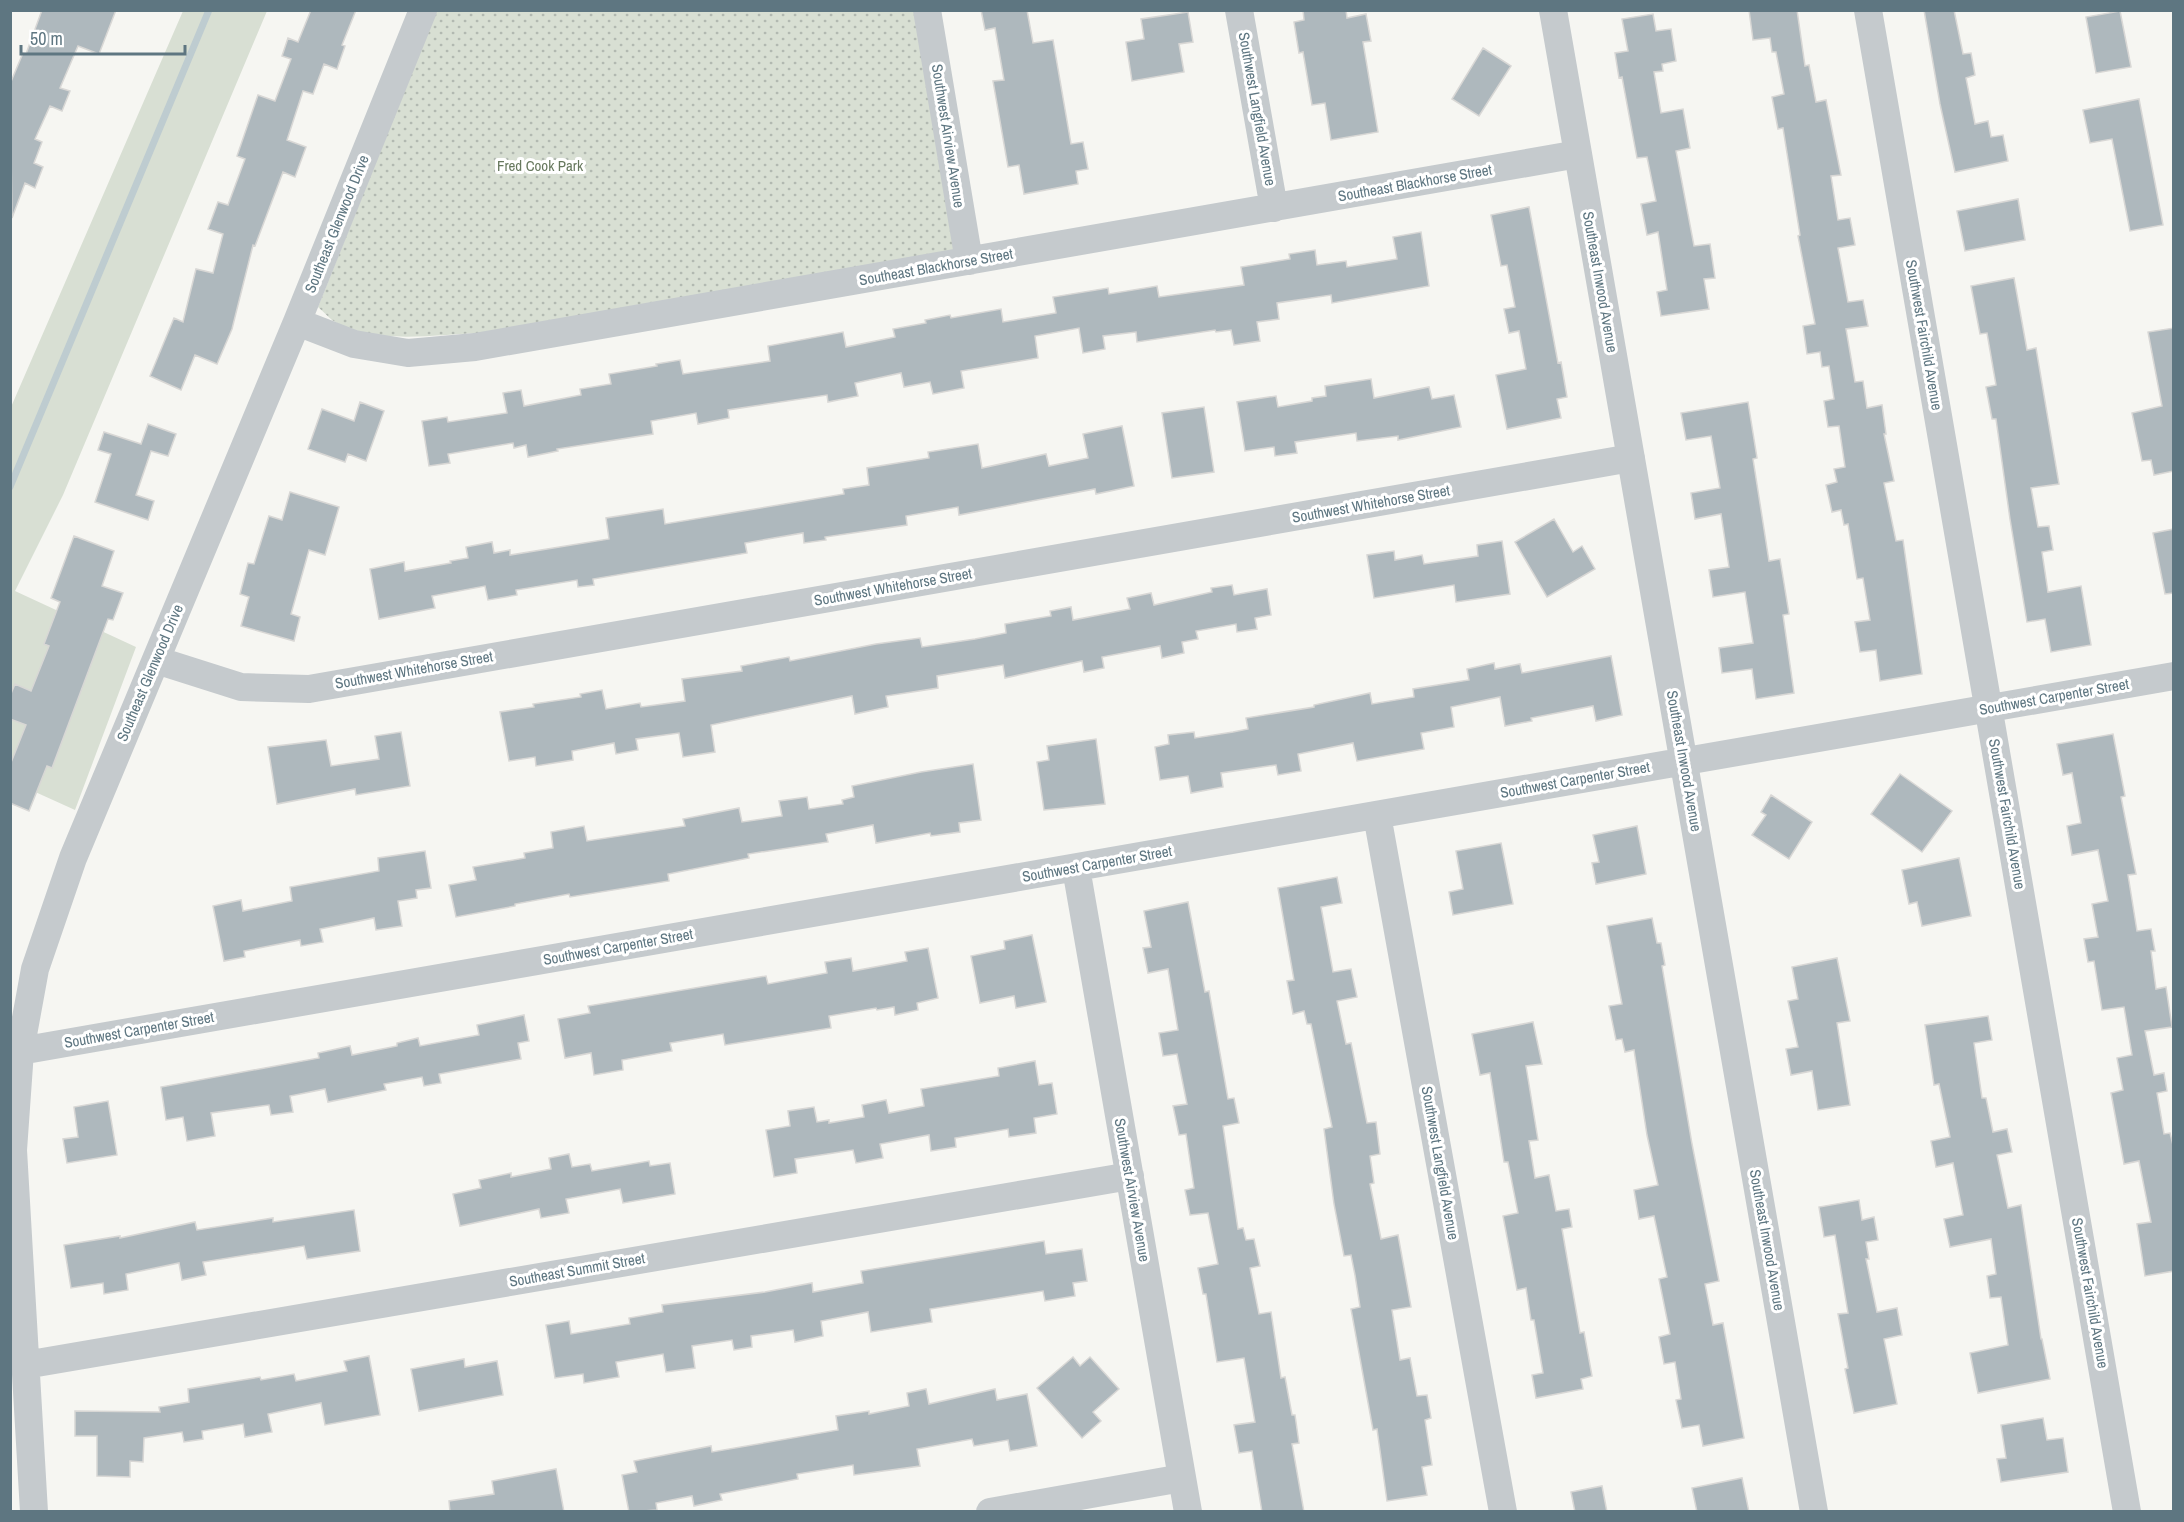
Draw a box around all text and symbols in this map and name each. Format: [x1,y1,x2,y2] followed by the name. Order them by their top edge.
[21,18,184,56] scale bar
[30,26,63,51] text: 50 m
[1234,30,1281,188] street label: Southwest Langfield Avenue
[927,62,970,210] street label: Southwest Airview Avenue
[299,152,374,296] street label: Southeast Glenwood Drive
[497,155,584,176] park label: Fred Cook Park
[1336,159,1494,206] street label: Southeast Blackhorse Street
[1578,210,1623,354] street label: Southeast Inwood Avenue
[857,243,1015,290] street label: Southeast Blackhorse Street
[1901,258,1948,412] street label: Southwest Fairchild Avenue
[1290,479,1452,528] street label: Southwest Whitehorse Street
[812,562,974,611] street label: Southwest Whitehorse Street
[111,601,188,745] street label: Southeast Glenwood Drive
[333,645,495,694] street label: Southwest Whitehorse Street
[1977,673,2131,720] street label: Southwest Carpenter Street
[1662,689,1707,833] street label: Southeast Inwood Avenue
[1984,737,2031,891] street label: Southwest Fairchild Avenue
[1498,756,1652,803] street label: Southwest Carpenter Street
[1020,840,1174,887] street label: Southwest Carpenter Street
[541,923,695,970] street label: Southwest Carpenter Street
[62,1006,216,1053] street label: Southwest Carpenter Street
[1417,1084,1464,1242] street label: Southwest Langfield Avenue
[1110,1116,1155,1264] street label: Southwest Airview Avenue
[1745,1168,1790,1312] street label: Southeast Inwood Avenue
[2067,1216,2114,1370] street label: Southwest Fairchild Avenue
[507,1247,647,1292] street label: Southeast Summit Street

